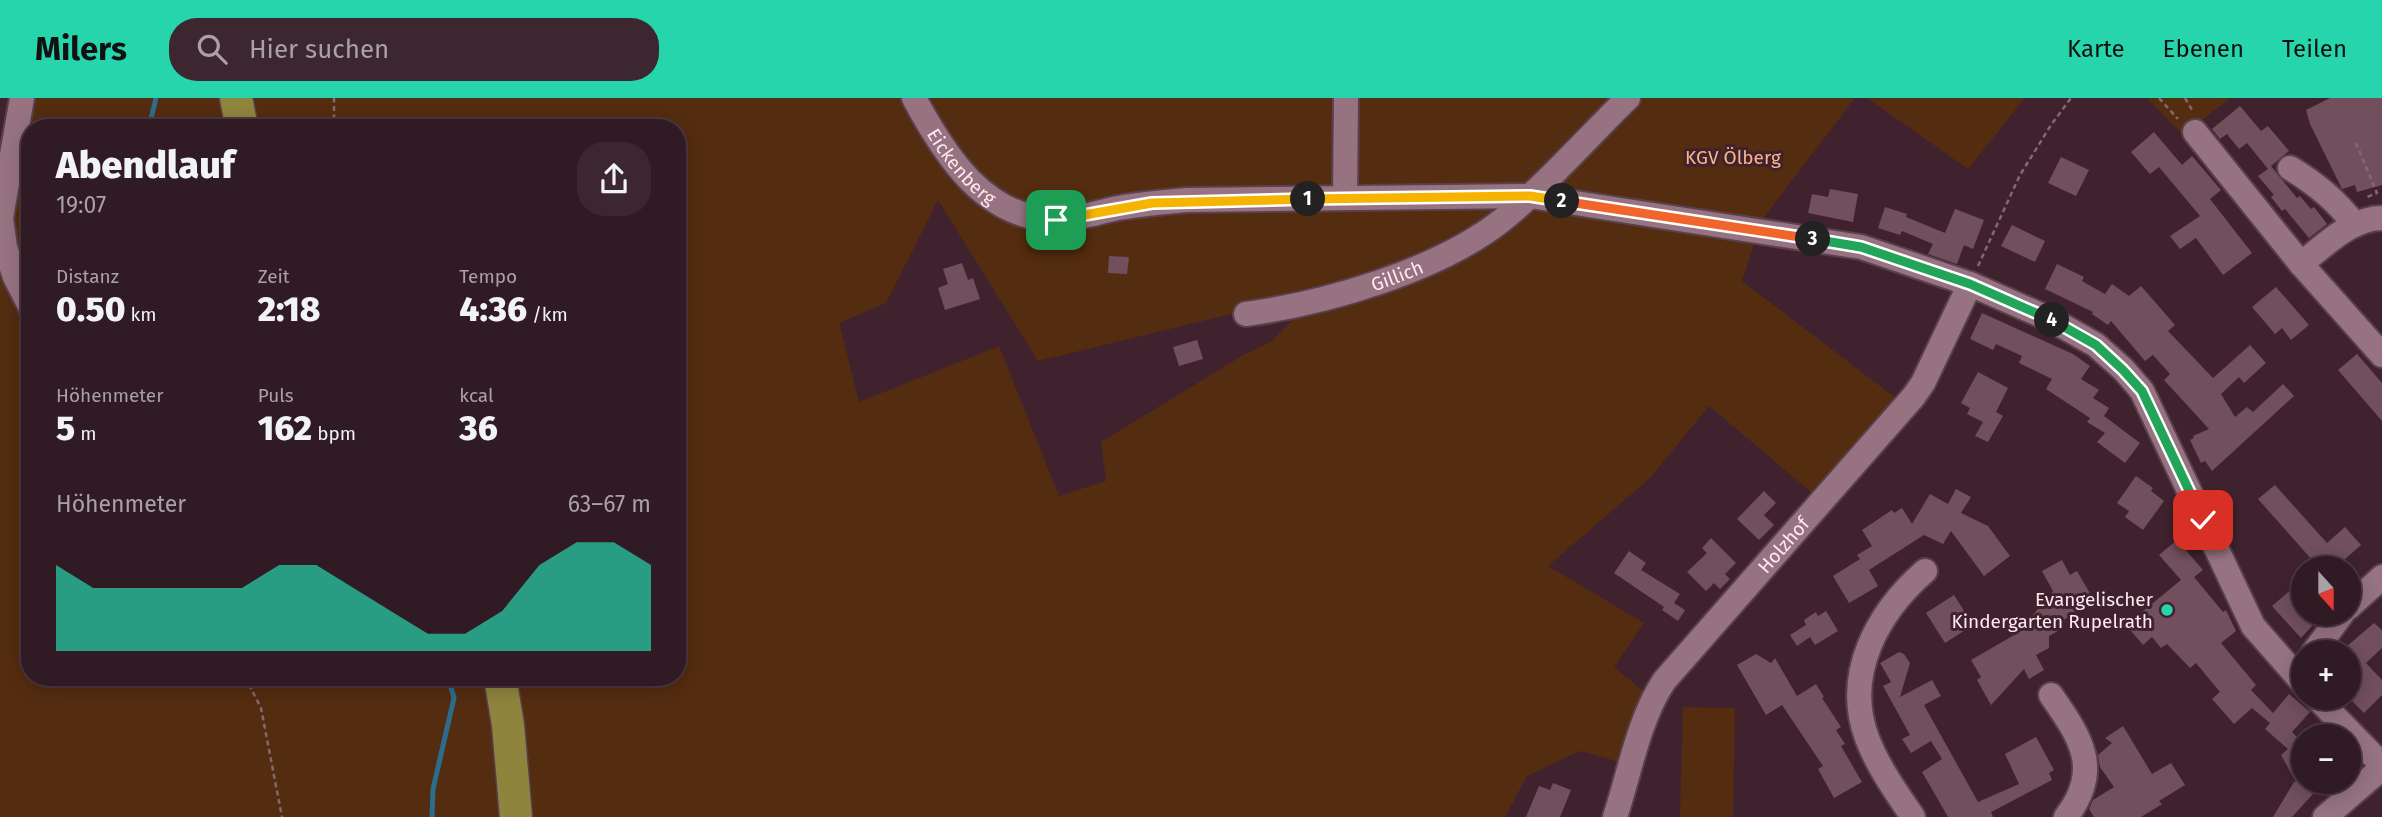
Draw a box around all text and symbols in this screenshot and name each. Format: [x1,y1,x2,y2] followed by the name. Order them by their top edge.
[169,18,659,81] search box
[35,29,127,69] text: Milers
[193,30,231,68] icon: search
[249,34,389,65] text: Hier suchen
[2067,35,2125,63] text: Karte
[2163,35,2244,63] text: Ebenen
[2282,35,2347,63] text: Teilen
[922,124,1001,210] street label: Eickenberg
[56,142,235,188] text: Abendlauf
[577,142,651,216] button: share
[1685,146,1781,169] park label: KGV Ölberg
[1290,182,1326,217] pin: 1
[1544,184,1580,218] pin: 2
[1303,187,1312,210] text: 1
[1557,189,1566,212] text: 2
[1026,190,1086,250] pin
[56,191,106,219] text: 19:07
[1037,201,1075,239] icon: arrive
[1796,222,1830,256] pin: 3
[1808,227,1817,250] text: 3
[1368,255,1427,296] street label: Gillich
[56,265,119,288] text: Distanz
[258,265,290,288] text: Zeit
[459,265,517,288] text: Tempo
[56,288,125,330] text: 0.50
[258,288,320,330] text: 2:18
[459,288,527,330] text: 4:36
[2035,302,2070,338] pin: 4
[125,303,157,326] text: km
[527,303,568,326] text: /km
[2046,308,2057,331] text: 4
[56,384,164,407] text: Höhenmeter
[258,384,294,407] text: Puls
[459,384,494,407] text: kcal
[56,407,75,449] text: 5
[258,407,312,449] text: 162
[459,407,498,449] text: 36
[75,422,96,445] text: m
[312,422,356,445] text: bpm
[56,490,186,518] text: Höhenmeter
[568,490,651,518] text: 63–67 m
[2173,490,2233,550] pin
[2184,501,2222,539] icon: check
[1753,511,1815,578] street label: Holzhof
[2291,556,2361,626] north arrow
[2291,556,2361,794] map controls
[1952,588,2154,633] place label: Evangelischer Kindergarten Rupelrath
[2159,602,2175,618] marker: Evangelischer Kindergarten Rupelrath
[2291,640,2361,710] button: +
[2291,724,2361,794] button: −

